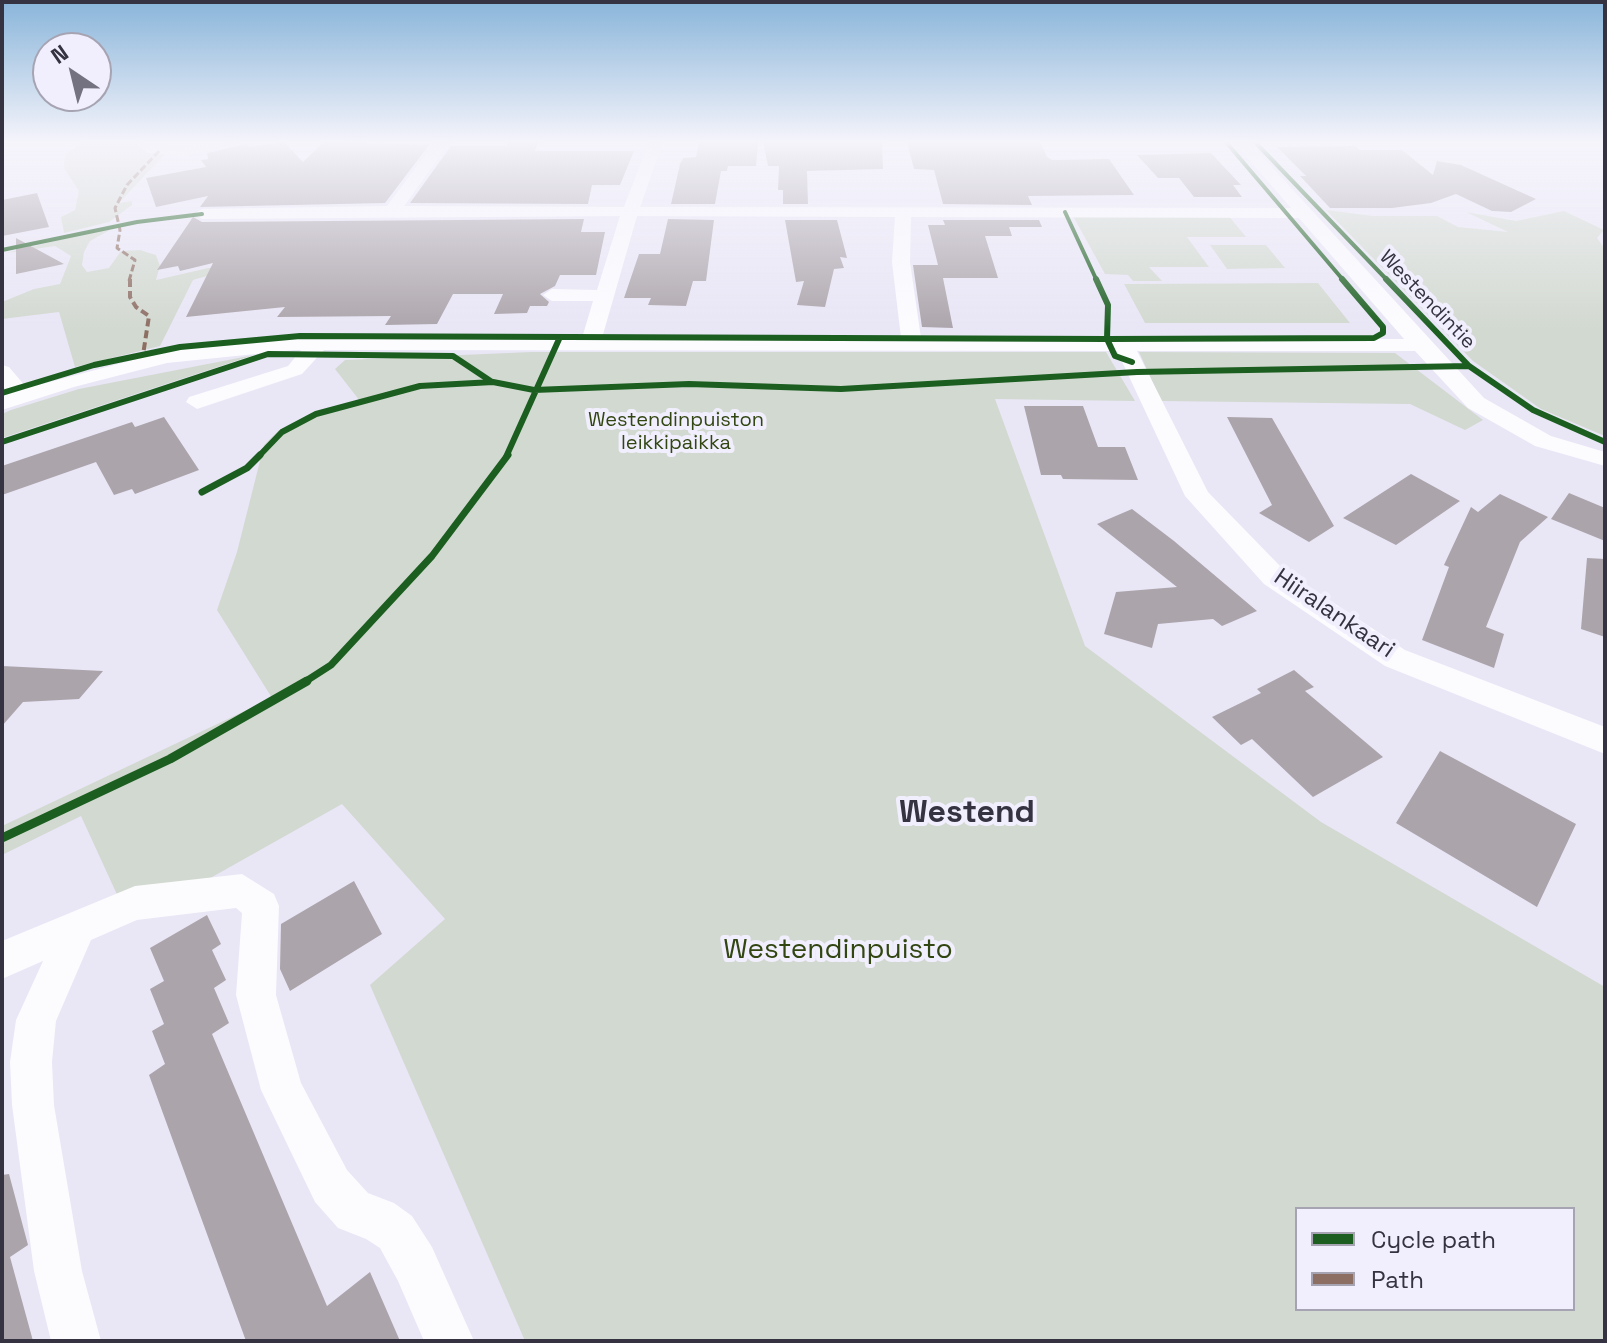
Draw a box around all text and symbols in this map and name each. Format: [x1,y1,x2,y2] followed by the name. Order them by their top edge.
[32,32,112,112] north arrow
[45,38,73,70] text: N
[1374,246,1480,354] street label: Westendintie
[588,409,764,456] park label: Westendinpuiston leikkipaikka
[1268,563,1400,665] street label: Hiiralankaari
[899,794,1035,832] district label: Westend
[723,933,953,967] park label: Westendinpuisto
[1295,1207,1575,1311] legend
[1371,1224,1496,1255] text: Cycle path
[1371,1264,1424,1295] text: Path

